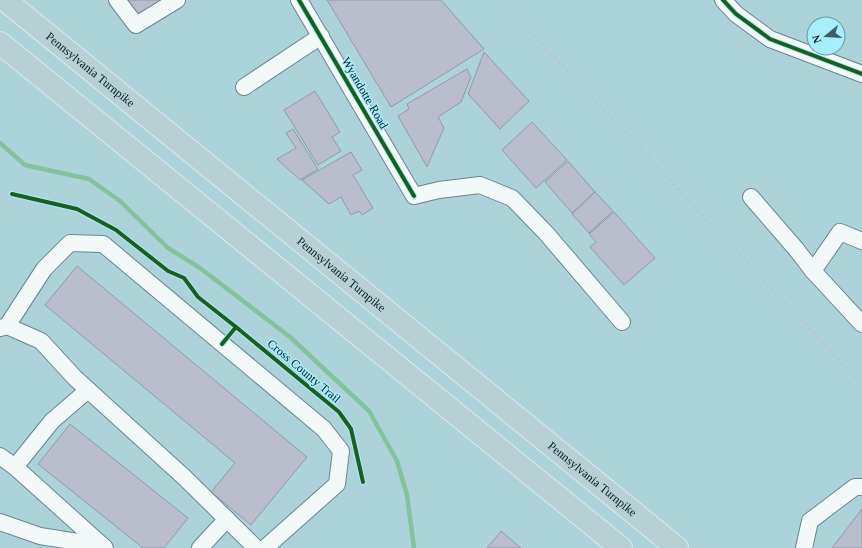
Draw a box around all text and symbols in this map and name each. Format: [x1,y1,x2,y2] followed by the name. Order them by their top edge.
[806,16,846,56] north arrow
[43,29,137,110] street label: Pennsylvania Turnpike
[810,33,823,45] text: N
[339,55,391,131] street label: Wyandotte Road
[294,234,389,315] street label: Pennsylvania Turnpike
[265,336,344,406] street label: Cross County Trail
[545,439,640,519] street label: Pennsylvania Turnpike

